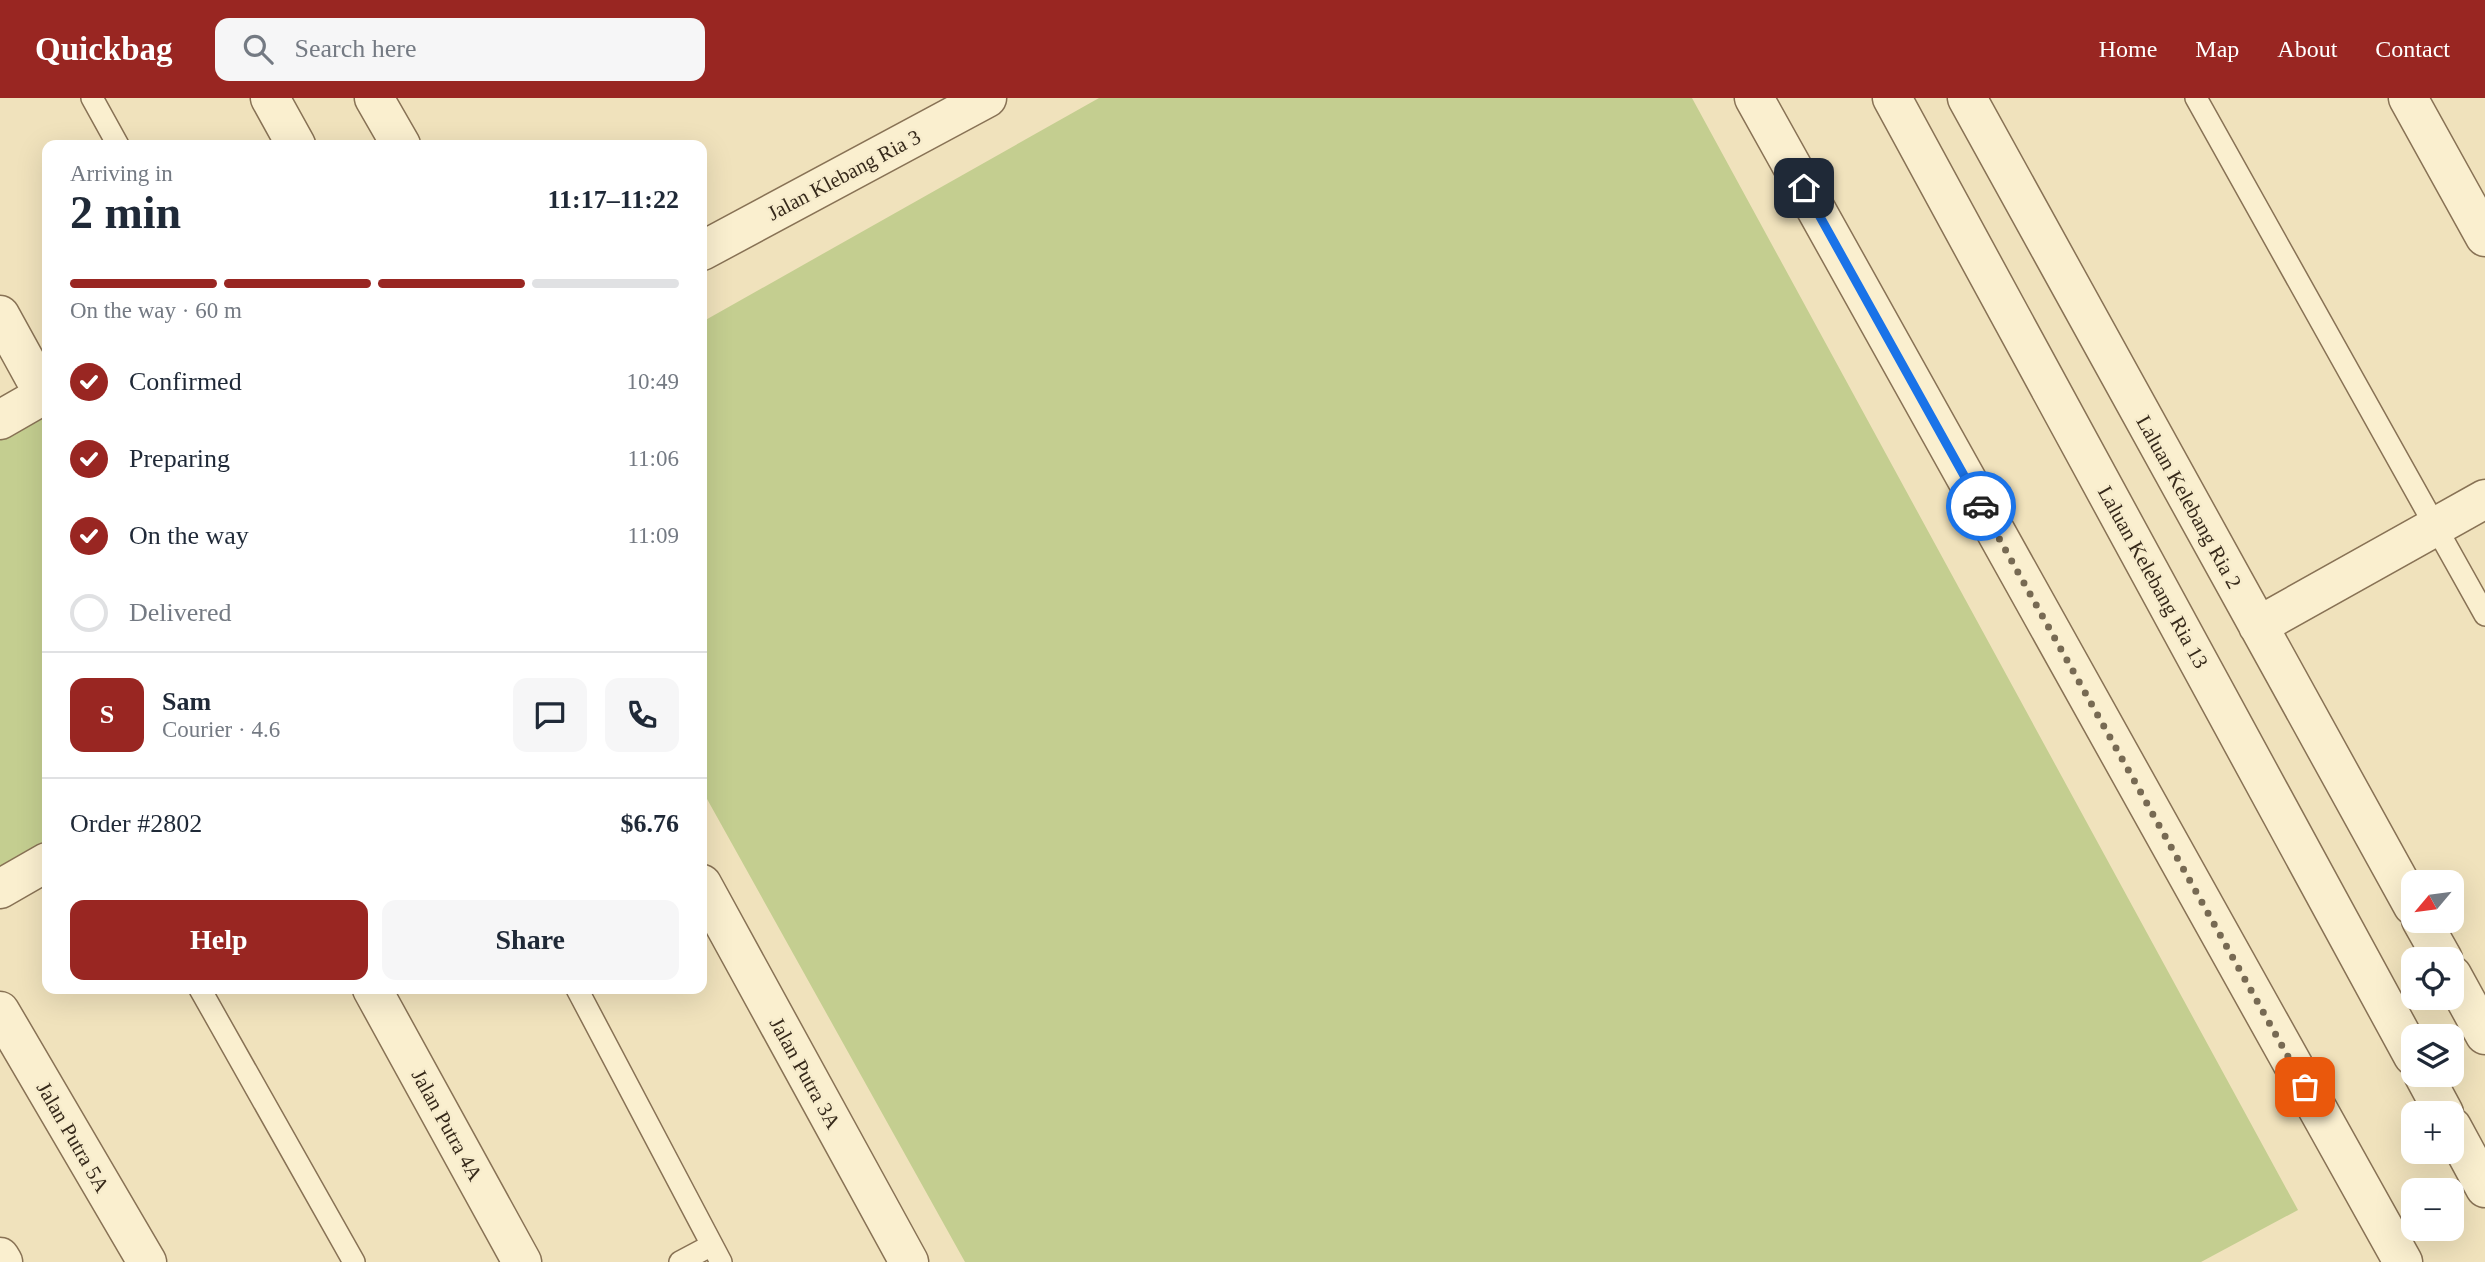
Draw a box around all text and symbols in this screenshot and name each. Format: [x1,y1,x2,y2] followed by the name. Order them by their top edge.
[215,18,705,81] search box
[239,30,277,68] icon: search
[35,31,173,67] text: Quickbag
[295,34,417,63] text: Search here
[2099,36,2157,62] text: Home
[2195,36,2239,62] text: Map
[2277,36,2337,62] text: About
[2375,36,2450,62] text: Contact
[763,125,925,225] street label: Jalan Klebang Ria 3
[1774,158,1834,218] pin
[70,161,173,186] text: Arriving in
[1785,169,1823,207] icon: home
[548,185,679,214] text: 11:17–11:22
[70,187,181,238] text: 2 min
[70,298,242,323] text: On the way · 60 m
[70,363,108,401] icon: check
[129,367,242,396] text: Confirmed
[627,369,679,394] text: 10:49
[2131,411,2247,593] street label: Laluan Kelebang Ria 2
[70,440,108,478] icon: check
[129,444,230,473] text: Preparing
[627,446,679,471] text: 11:06
[1946,471,2016,541] courier
[2093,482,2213,672] street label: Laluan Kelebang Ria 13
[1962,487,2000,525] icon: car
[70,517,108,555] icon: check
[129,521,249,550] text: On the way
[627,523,679,548] text: 11:09
[129,598,232,627] text: Delivered
[513,678,587,752] button: chat
[605,678,679,752] button: phone
[162,687,211,716] text: Sam
[100,700,114,729] text: S
[162,717,280,742] text: Courier · 4.6
[70,809,202,838] text: Order #2802
[621,809,679,838] text: $6.76
[2401,870,2464,933] north arrow
[2401,870,2464,1241] map controls
[70,900,368,980] button: Help
[382,900,679,980] button: Share
[2401,947,2464,1010] button: locate
[765,1013,846,1134] street label: Jalan Putra 3A
[2401,1024,2464,1087] button: layers
[2275,1057,2335,1117] pin
[407,1065,488,1186] street label: Jalan Putra 4A
[2286,1068,2324,1106] icon: bag
[32,1077,115,1197] street label: Jalan Putra 5A
[2401,1101,2464,1164] button: +
[2401,1178,2464,1241] button: −

